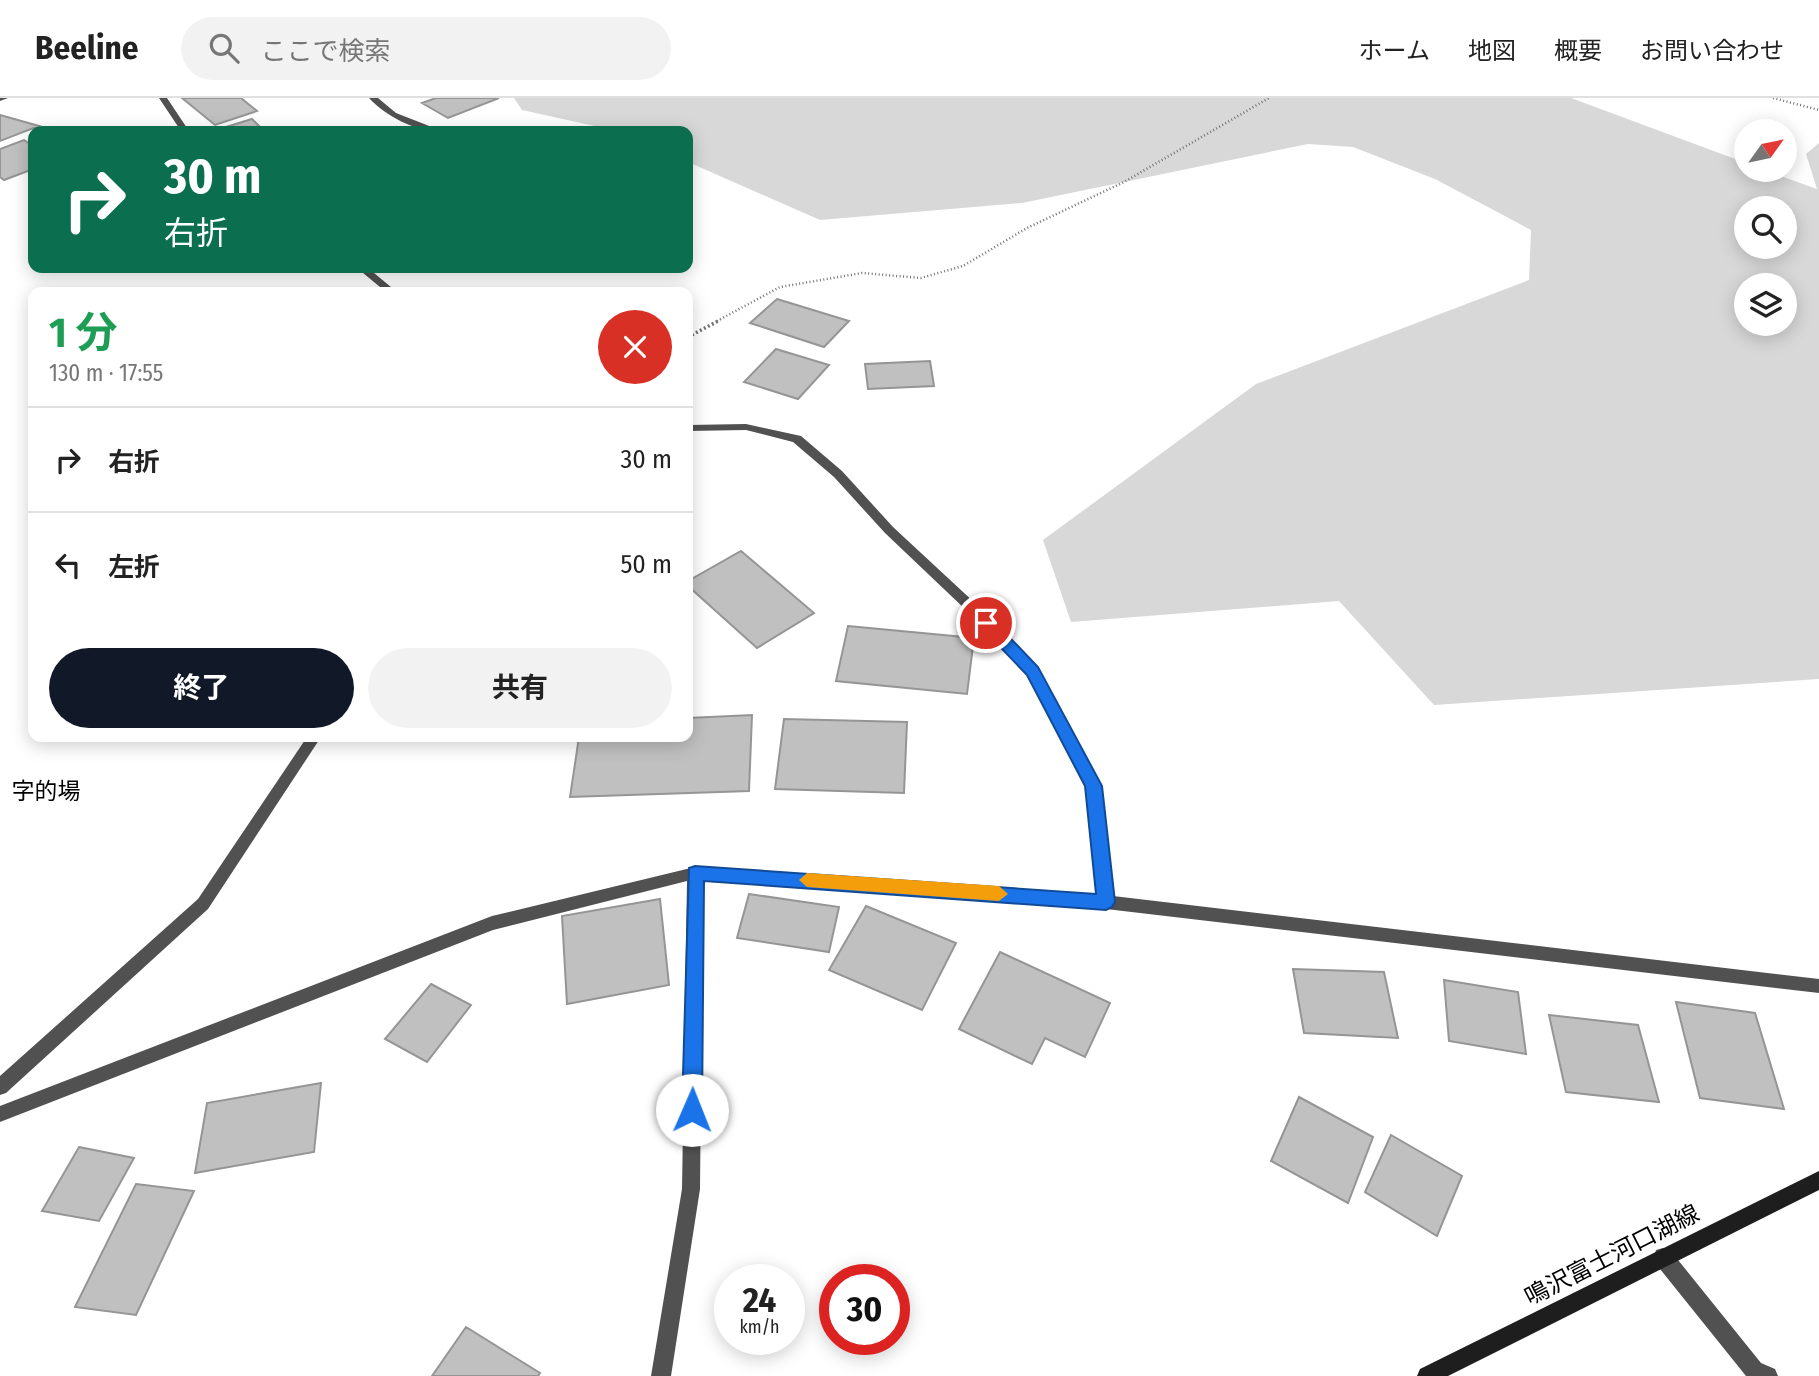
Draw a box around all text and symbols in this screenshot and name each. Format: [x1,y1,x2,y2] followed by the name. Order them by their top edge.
[181,17,671,80] search box
[35,28,139,68] text: Beeline
[205,29,243,67] icon: search
[261,36,391,67] text: ここで検索
[1359,37,1430,65] text: ホーム
[1468,37,1516,65] text: 地図
[1554,37,1602,65] text: 概要
[1640,37,1784,65] text: お問い合わせ
[1734,119,1797,182] north arrow
[1734,119,1797,336] map controls
[164,147,262,206] text: 30 m
[49,154,140,245] icon: right
[1734,196,1797,259] button: search
[164,214,228,252] text: 右折
[1734,273,1797,336] button: layers
[49,308,118,358] text: 1 分
[598,310,672,384] button: close
[49,359,163,387] text: 130 m · 17:55
[49,441,87,479] icon: right
[621,444,672,475] text: 30 m
[108,447,160,478] text: 右折
[49,546,87,584] icon: left
[620,549,672,580] text: 50 m
[108,552,160,583] text: 左折
[956,593,1016,653] pin
[967,604,1005,642] icon: arrive
[49,648,354,728] button: 終了
[368,648,672,728] button: 共有
[12,777,81,805] district label: 字的場
[655,1073,729,1147] position arrow
[1520,1199,1704,1311] street label: 鳴沢富士河口湖線
[819,1264,910,1355] speed limit sign: 30
[743,1279,776,1321] text: 24
[739,1316,780,1338] text: km/h

